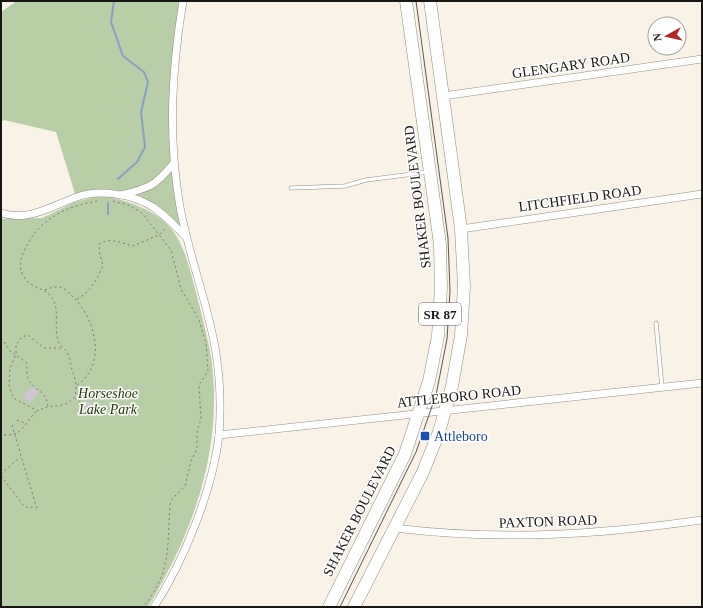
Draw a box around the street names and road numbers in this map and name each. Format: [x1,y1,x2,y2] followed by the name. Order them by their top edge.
[511,50,631,81] street label: GLENGARY ROAD
[401,125,434,269] street label: SHAKER BOULEVARD
[518,182,643,215] street label: LITCHFIELD ROAD
[419,303,461,325] road number: SR 87
[396,383,522,410] street label: ATTLEBORO ROAD
[320,444,399,579] street label: SHAKER BOULEVARD
[499,512,597,531] street label: PAXTON ROAD

